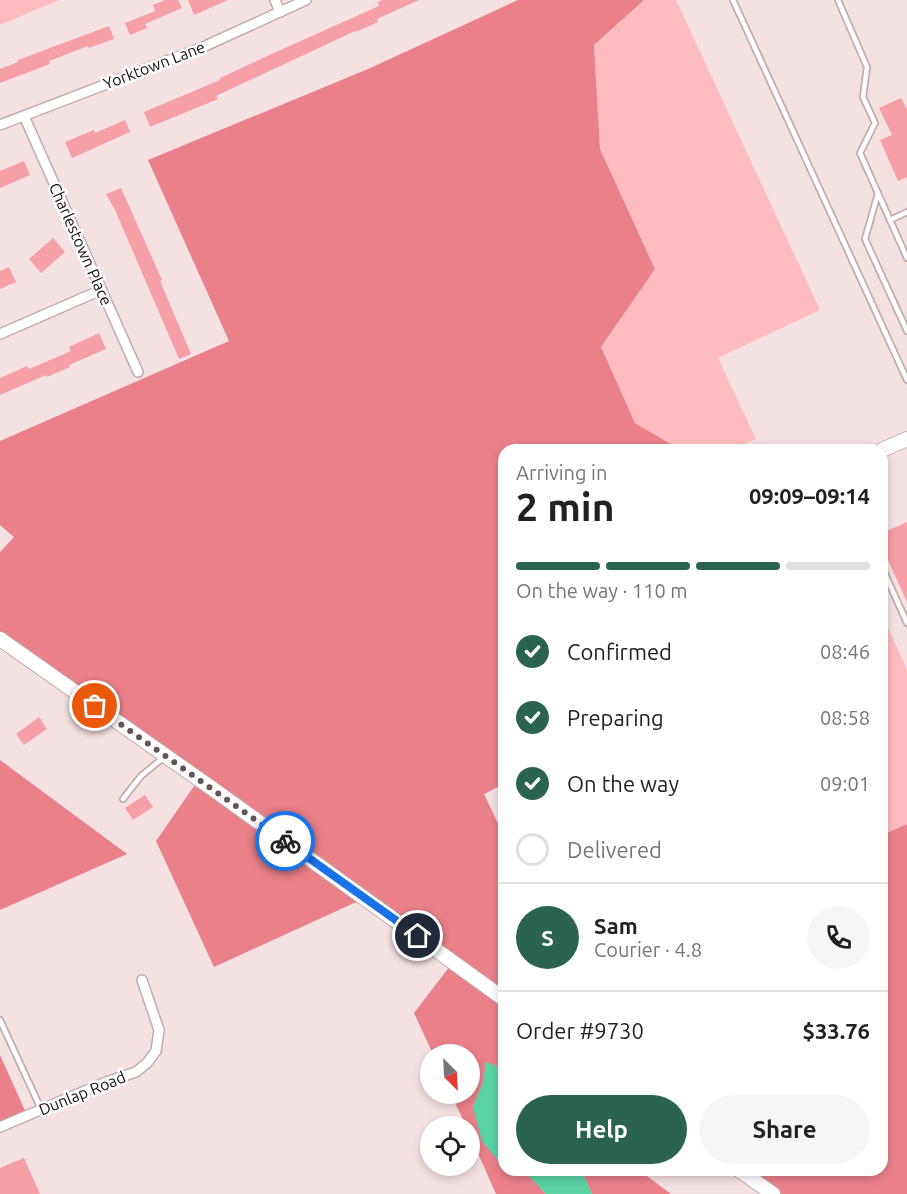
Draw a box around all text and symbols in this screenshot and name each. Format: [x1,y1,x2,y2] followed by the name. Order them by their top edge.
[101,37,207,93] street label: Yorktown Lane
[46,180,116,308] street label: Charlestown Place
[516,461,607,484] text: Arriving in
[749,483,870,508] text: 09:09–09:14
[516,485,615,528] text: 2 min
[516,579,688,602] text: On the way · 110 m
[516,635,549,668] icon: check
[567,639,672,664] text: Confirmed
[820,640,870,663] text: 08:46
[69,680,120,731] pin
[78,689,111,722] icon: bag
[516,701,549,734] icon: check
[567,705,664,730] text: Preparing
[820,706,870,729] text: 08:58
[516,767,549,800] icon: check
[567,771,679,796] text: On the way
[820,772,870,795] text: 09:01
[255,811,315,871] courier
[269,825,302,858] icon: bike
[567,837,662,862] text: Delivered
[807,906,870,969] button: phone
[392,910,443,961] pin
[594,913,638,938] text: Sam
[401,919,434,952] icon: home
[541,925,554,950] text: S
[594,938,702,961] text: Courier · 4.8
[516,1018,644,1043] text: Order #9730
[803,1018,870,1043] text: $33.76
[420,1044,480,1104] north arrow
[420,1044,480,1176] map controls
[36,1067,128,1119] street label: Dunlap Road
[516,1095,687,1164] button: Help
[699,1095,870,1164] button: Share
[420,1116,480,1176] button: locate

